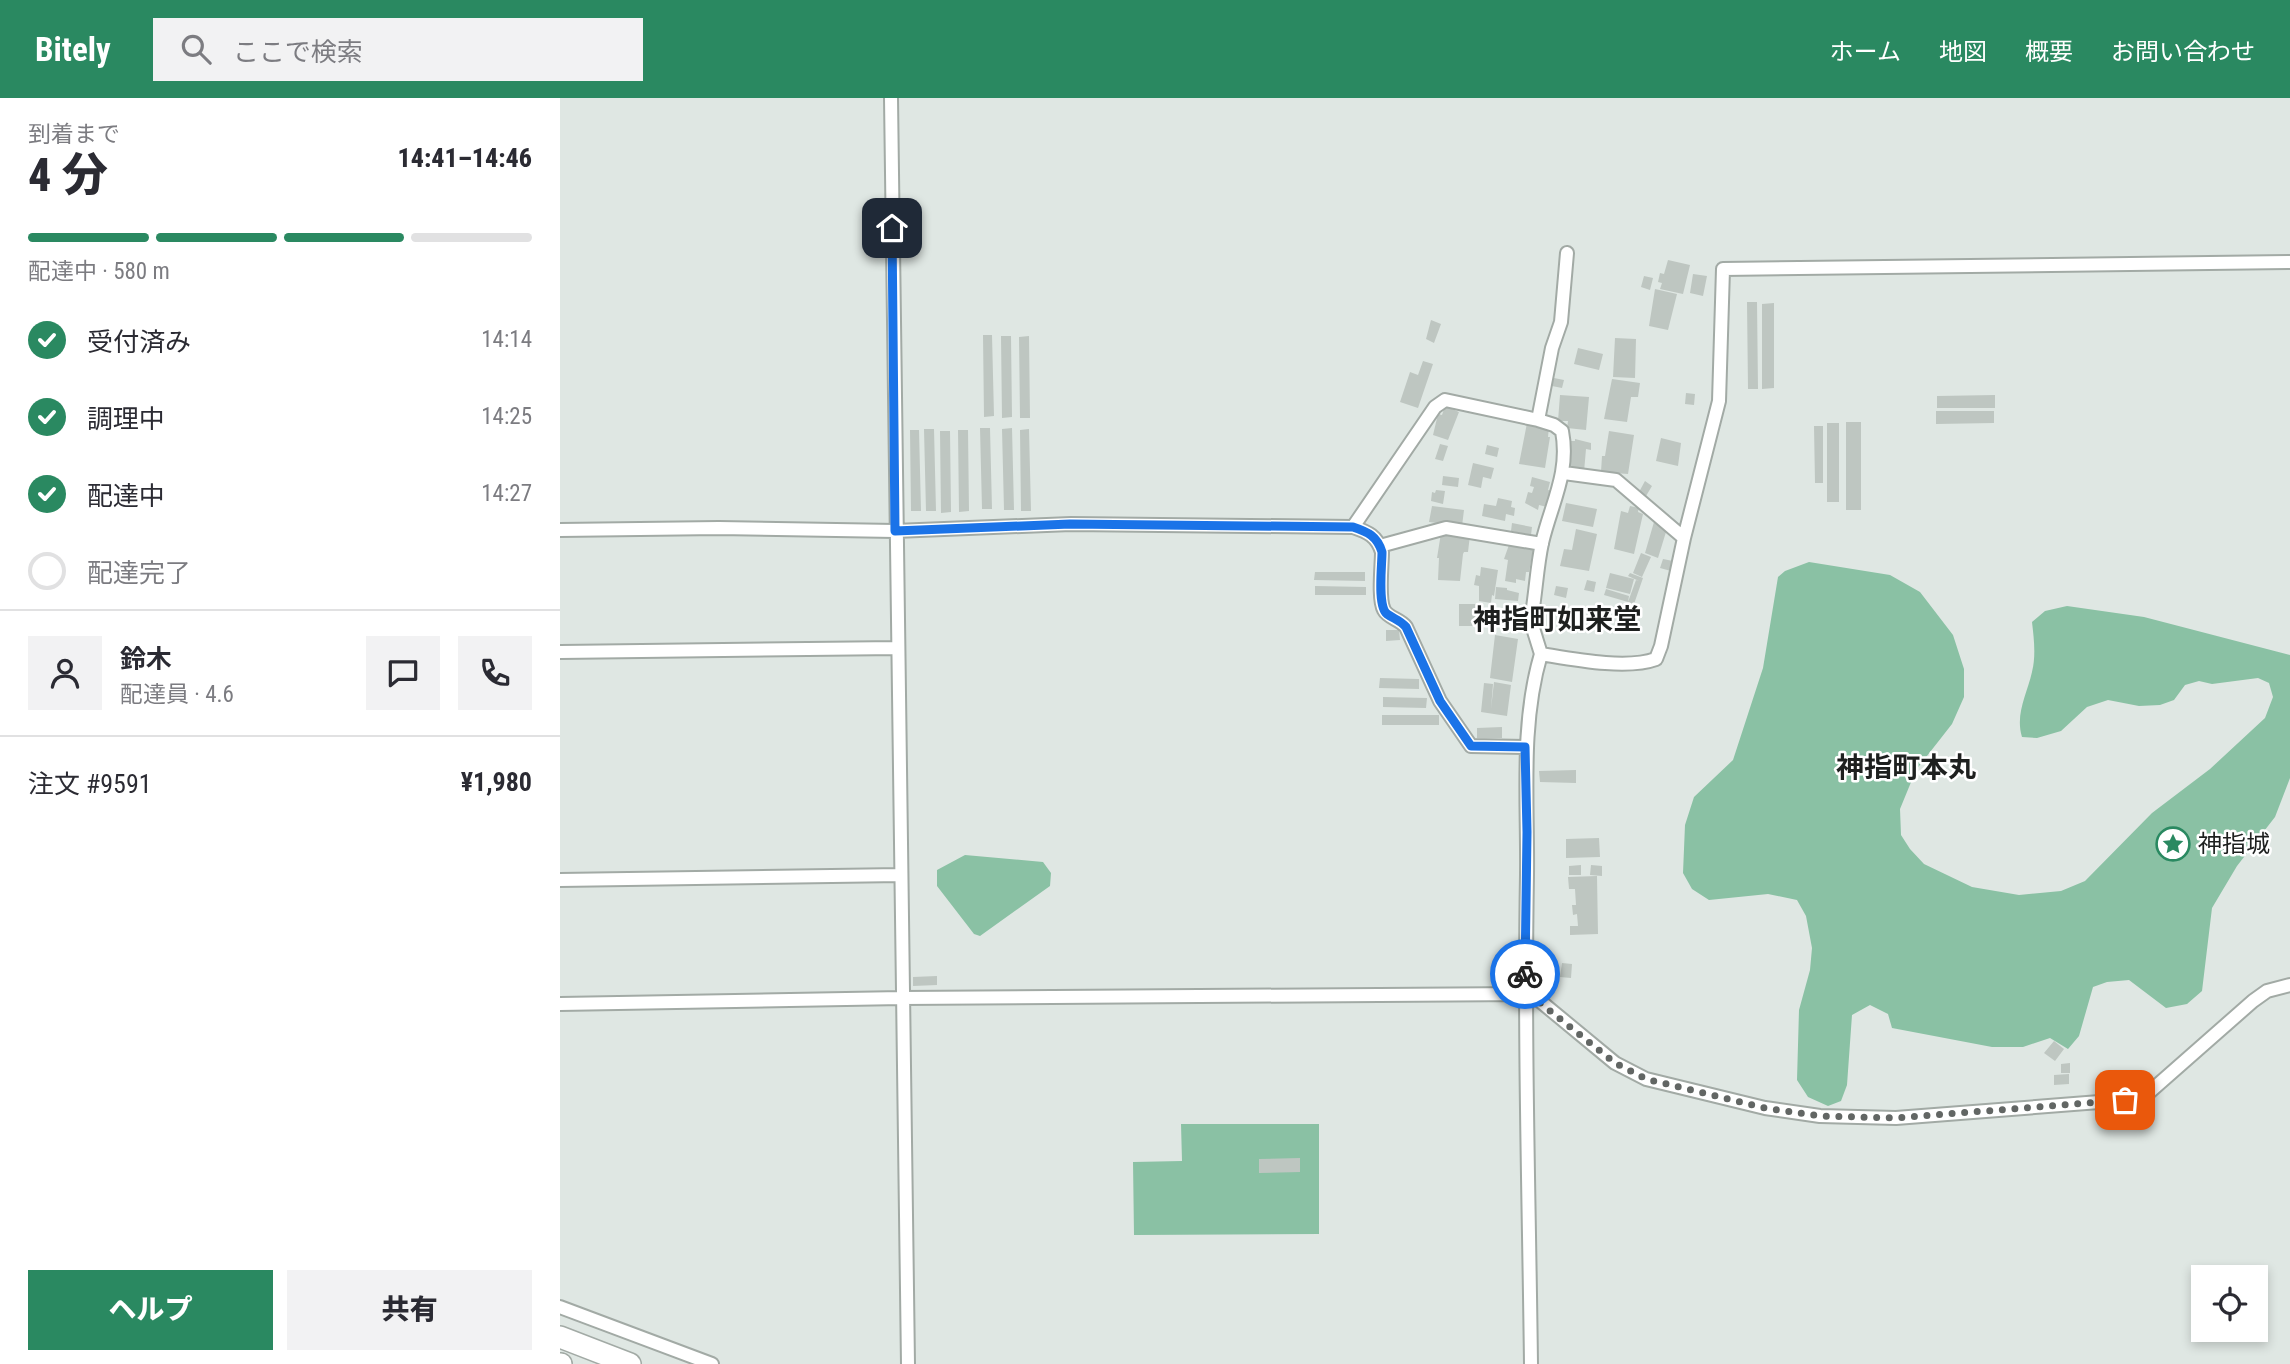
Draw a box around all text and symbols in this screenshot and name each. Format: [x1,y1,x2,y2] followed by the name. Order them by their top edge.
[153,18,643,81] search box
[35,30,111,69] text: Bitely
[177,30,215,68] icon: search
[233,37,363,67] text: ここで検索
[1830,38,1901,66] text: ホーム
[1939,38,1987,66] text: 地図
[2025,38,2073,66] text: 概要
[2111,38,2255,66] text: お問い合わせ
[28,121,120,148] text: 到着まで
[398,143,532,173] text: 14:41–14:46
[28,148,108,202] text: 4 分
[862,198,922,258] pin
[873,209,911,247] icon: home
[28,258,170,285] text: 配達中 · 580 m
[28,321,66,359] icon: check
[481,326,532,353] text: 14:14
[87,327,191,357] text: 受付済み
[28,398,66,436] icon: check
[481,403,532,430] text: 14:25
[87,404,165,434] text: 調理中
[28,475,66,513] icon: check
[481,480,532,507] text: 14:27
[87,481,165,511] text: 配達中
[87,558,191,588] text: 配達完了
[1473,603,1641,636] district label: 神指町如来堂
[28,636,102,710] button: person
[366,636,440,710] button: chat
[458,636,532,710] button: phone
[120,644,172,674] text: 鈴木
[120,681,234,708] text: 配達員 · 4.6
[1836,751,1976,784] district label: 神指町本丸
[461,767,532,797] text: ¥1,980
[28,769,152,799] text: 注文 #9591
[2154,825,2192,863] place icon: 神指城
[2198,830,2270,858] place label: 神指城
[1490,939,1560,1009] courier
[1506,955,1544,993] icon: bike
[2095,1070,2155,1130] pin
[2106,1081,2144,1119] icon: bag
[2191,1265,2268,1342] map controls
[2191,1265,2268,1342] button: locate
[28,1270,273,1350] button: ヘルプ
[287,1270,532,1350] button: 共有

